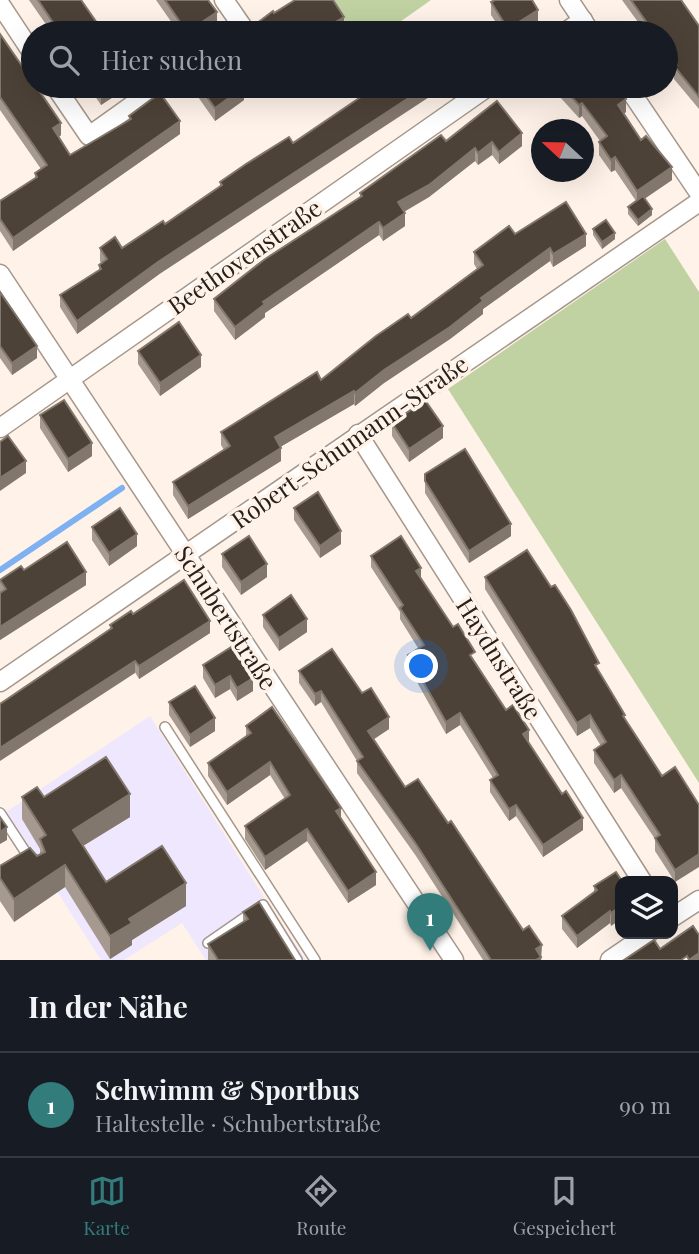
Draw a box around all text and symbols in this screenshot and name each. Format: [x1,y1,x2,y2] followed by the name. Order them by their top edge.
[21,21,678,98] search box
[45,41,83,79] icon: search
[101,42,242,77] text: Hier suchen
[531,119,594,182] north arrow
[161,191,327,321] street label: Beethovenstraße
[224,347,474,535] street label: Robert-Schumann-Straße
[169,539,285,695] street label: Schubertstraße
[450,591,550,725] street label: Haydnstraße
[404,649,438,683] your location
[615,876,678,939] map controls
[615,876,678,939] button: layers
[407,893,453,951] pin: 1
[28,986,188,1026] text: In der Nähe
[95,1072,360,1107] text: Schwimm & Sportbus
[47,1089,55,1120] text: 1
[619,1089,671,1120] text: 90 m
[95,1107,381,1138] text: Haltestelle · Schubertstraße
[83,1172,130,1240] tab: Karte
[296,1172,346,1240] tab: Route
[513,1172,616,1240] tab: Gespeichert

